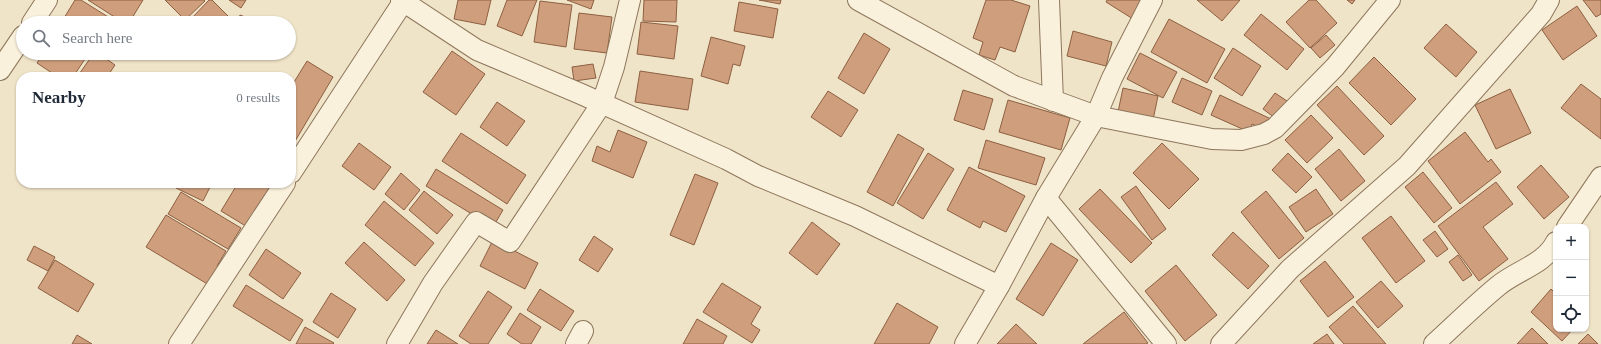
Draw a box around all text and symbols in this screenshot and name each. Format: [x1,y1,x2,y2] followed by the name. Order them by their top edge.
[16,16,296,60] search box
[30,27,52,49] icon: search
[62,30,132,46] text: Search here
[32,88,86,107] text: Nearby
[236,90,280,105] text: 0 results
[1553,224,1589,332] map controls
[1553,224,1589,260] button: +
[1553,260,1589,296] button: −
[1553,296,1589,332] button: locate

